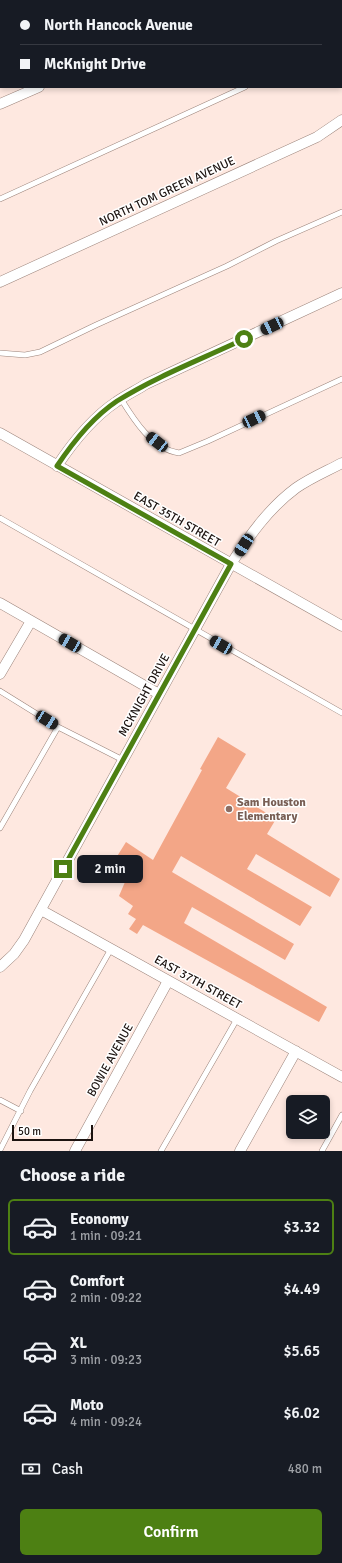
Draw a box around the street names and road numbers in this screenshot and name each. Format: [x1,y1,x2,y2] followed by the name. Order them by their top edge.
[97,153,238,230] street label: NORTH TOM GREEN AVENUE
[131,489,223,550] street label: EAST 35TH STREET
[116,651,173,739] street label: MCKNIGHT DRIVE
[151,952,244,1013] street label: EAST 37TH STREET
[84,1021,137,1100] street label: BOWIE AVENUE

